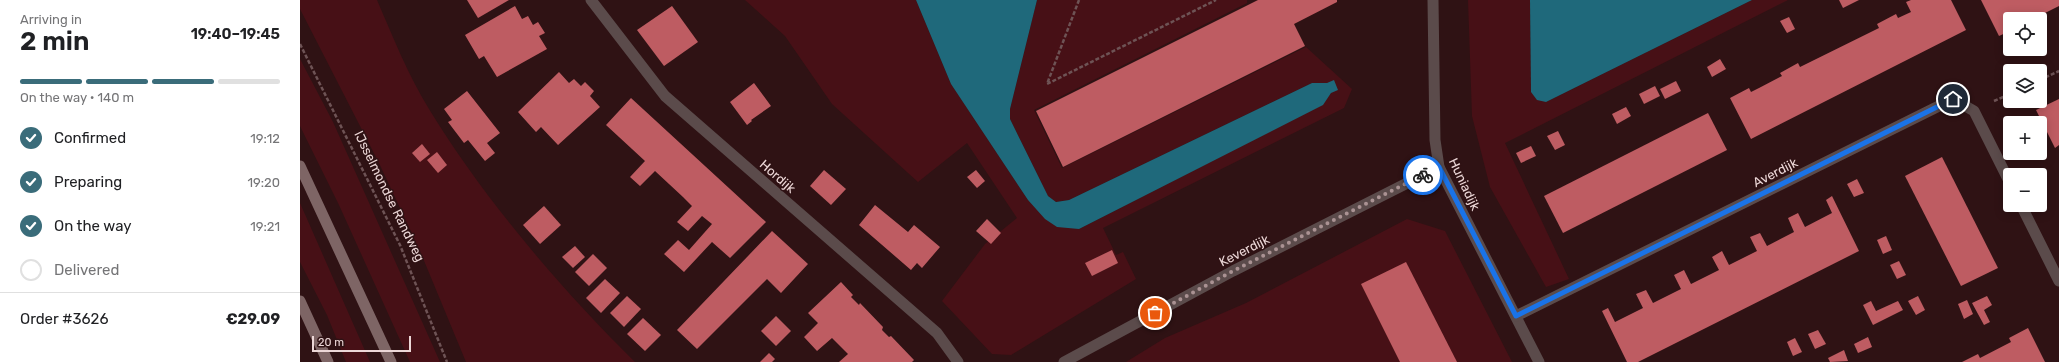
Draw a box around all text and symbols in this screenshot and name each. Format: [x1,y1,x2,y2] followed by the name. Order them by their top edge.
[20,12,82,27] text: Arriving in
[2003,12,2047,212] map controls
[2003,12,2047,56] button: locate
[191,25,280,43] text: 19:40–19:45
[20,26,89,57] text: 2 min
[2003,64,2047,108] button: layers
[1936,82,1970,116] pin
[1942,88,1964,110] icon: home
[20,90,134,105] text: On the way · 140 m
[2003,116,2047,160] button: +
[20,127,42,149] icon: check
[350,128,428,265] street label: IJsselmondse Randweg
[54,129,126,147] text: Confirmed
[250,131,280,146] text: 19:12
[1403,155,1443,195] courier
[1750,155,1800,190] street label: Averdijk
[1446,156,1483,213] street label: Huniadijk
[757,157,799,196] street label: Hordijk
[1412,164,1434,186] icon: bike
[2003,168,2047,212] button: −
[20,171,42,193] icon: check
[54,173,122,191] text: Preparing
[248,175,280,190] text: 19:20
[20,215,42,237] icon: check
[54,217,132,235] text: On the way
[250,219,280,234] text: 19:21
[1217,231,1272,269] street label: Keverdijk
[54,261,119,279] text: Delivered
[1138,296,1172,330] pin
[1144,302,1166,324] icon: bag
[20,310,108,328] text: Order #3626
[226,310,280,328] text: €29.09
[312,334,411,353] scale bar
[318,336,344,349] text: 20 m

